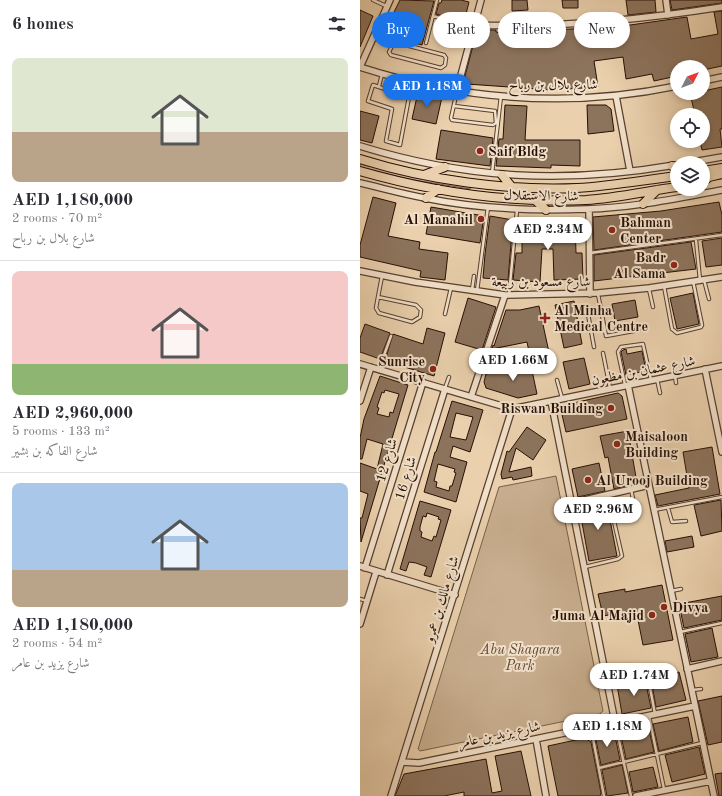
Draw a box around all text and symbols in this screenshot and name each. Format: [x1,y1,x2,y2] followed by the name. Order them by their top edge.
[372,12,425,48] chip: Buy
[433,12,490,48] chip: Rent
[498,12,566,48] chip: Filters
[574,12,630,48] chip: New
[326,13,348,35] icon: filters
[12,16,74,33] text: 6 homes
[670,60,710,100] north arrow
[670,60,710,196] map controls
[381,74,473,108] pin: AED 1.18M
[508,78,598,97] street label: شارع بلال بن رباح
[392,80,462,93] text: AED 1.18M
[144,84,216,156] icon: home
[670,108,710,148] button: locate
[488,145,547,159] place label: Saif Bldg
[475,146,485,156] marker: Saif Bldg
[670,156,710,196] button: layers
[503,188,579,208] street label: شارع الاستقلال
[12,192,133,209] text: AED 1,180,000
[12,212,102,225] text: 2 rooms · 70 m²
[403,213,473,227] place label: Al Manahil
[476,214,486,224] marker: Al Manahil
[620,216,671,246] place label: Bahman Center
[502,217,594,251] pin: AED 2.34M
[513,223,583,236] text: AED 2.34M
[607,225,617,235] marker: Bahman Center
[12,232,95,245] text: شارع بلال بن رباح
[613,251,666,281] place label: Badr Al Sama
[669,260,679,270] marker: Badr Al Sama
[491,275,591,293] street label: شارع مسعود بن ربيعة
[144,297,216,369] icon: home
[554,304,648,334] place label: Al Minha Medical Centre
[539,312,551,324] marker: Al Minha Medical Centre
[467,348,559,382] pin: AED 1.66M
[478,354,548,367] text: AED 1.66M
[590,354,697,392] street label: شارع عثمان بن مظعون
[378,355,425,385] place label: Sunrise City
[428,364,438,374] marker: Sunrise City
[500,402,603,416] place label: Riswan Building
[606,403,616,413] marker: Riswan Building
[12,405,133,422] text: AED 2,960,000
[12,425,110,438] text: 5 rooms · 133 m²
[625,430,688,460] place label: Maisaloon Building
[374,437,404,485] street label: شارع 12
[612,439,622,449] marker: Maisaloon Building
[12,445,98,458] text: شارع الفاكه بن بشير
[393,455,423,503] street label: شارع 16
[596,474,708,488] place label: Al Urooj Building
[583,475,593,485] marker: Al Urooj Building
[552,497,644,531] pin: AED 2.96M
[563,503,633,516] text: AED 2.96M
[144,509,216,581] icon: home
[422,554,466,647] street label: شارع مالك بن عمرو
[672,601,708,615] place label: Divya
[659,602,669,612] marker: Divya
[552,609,644,623] place label: Juma Al Majid
[647,610,657,620] marker: Juma Al Majid
[12,617,133,634] text: AED 1,180,000
[12,637,102,650] text: 2 rooms · 54 m²
[479,643,560,673] park label: Abu Shagara Park
[12,657,90,670] text: شارع يزيد بن عامر
[588,663,680,697] pin: AED 1.74M
[599,669,669,682] text: AED 1.74M
[561,714,653,748] pin: AED 1.18M
[457,719,542,754] street label: شارع يزيد بن عامر
[572,720,642,733] text: AED 1.18M

